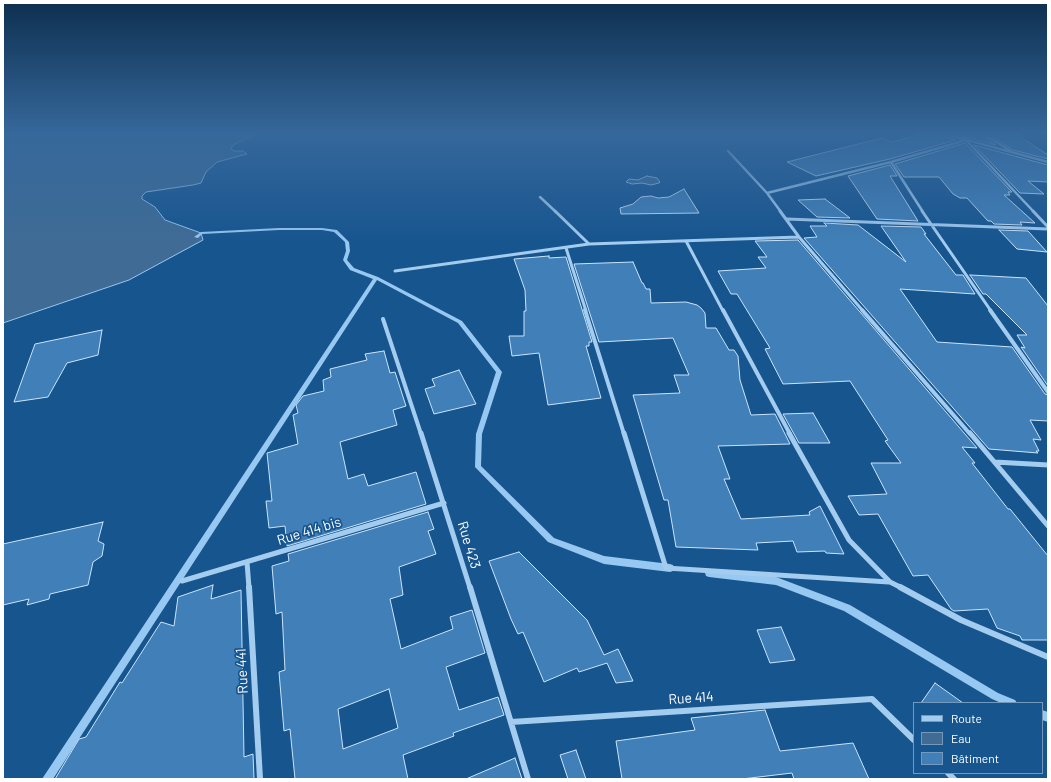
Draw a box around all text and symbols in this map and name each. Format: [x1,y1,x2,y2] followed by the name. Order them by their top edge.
[275,513,343,549] street label: Rue 414 bis
[454,519,484,571] street label: Rue 423
[232,648,252,694] street label: Rue 441
[668,688,714,708] street label: Rue 414
[913,702,1043,774] legend
[951,711,982,725] text: Route
[951,731,971,745] text: Eau
[951,751,999,765] text: Bâtiment

